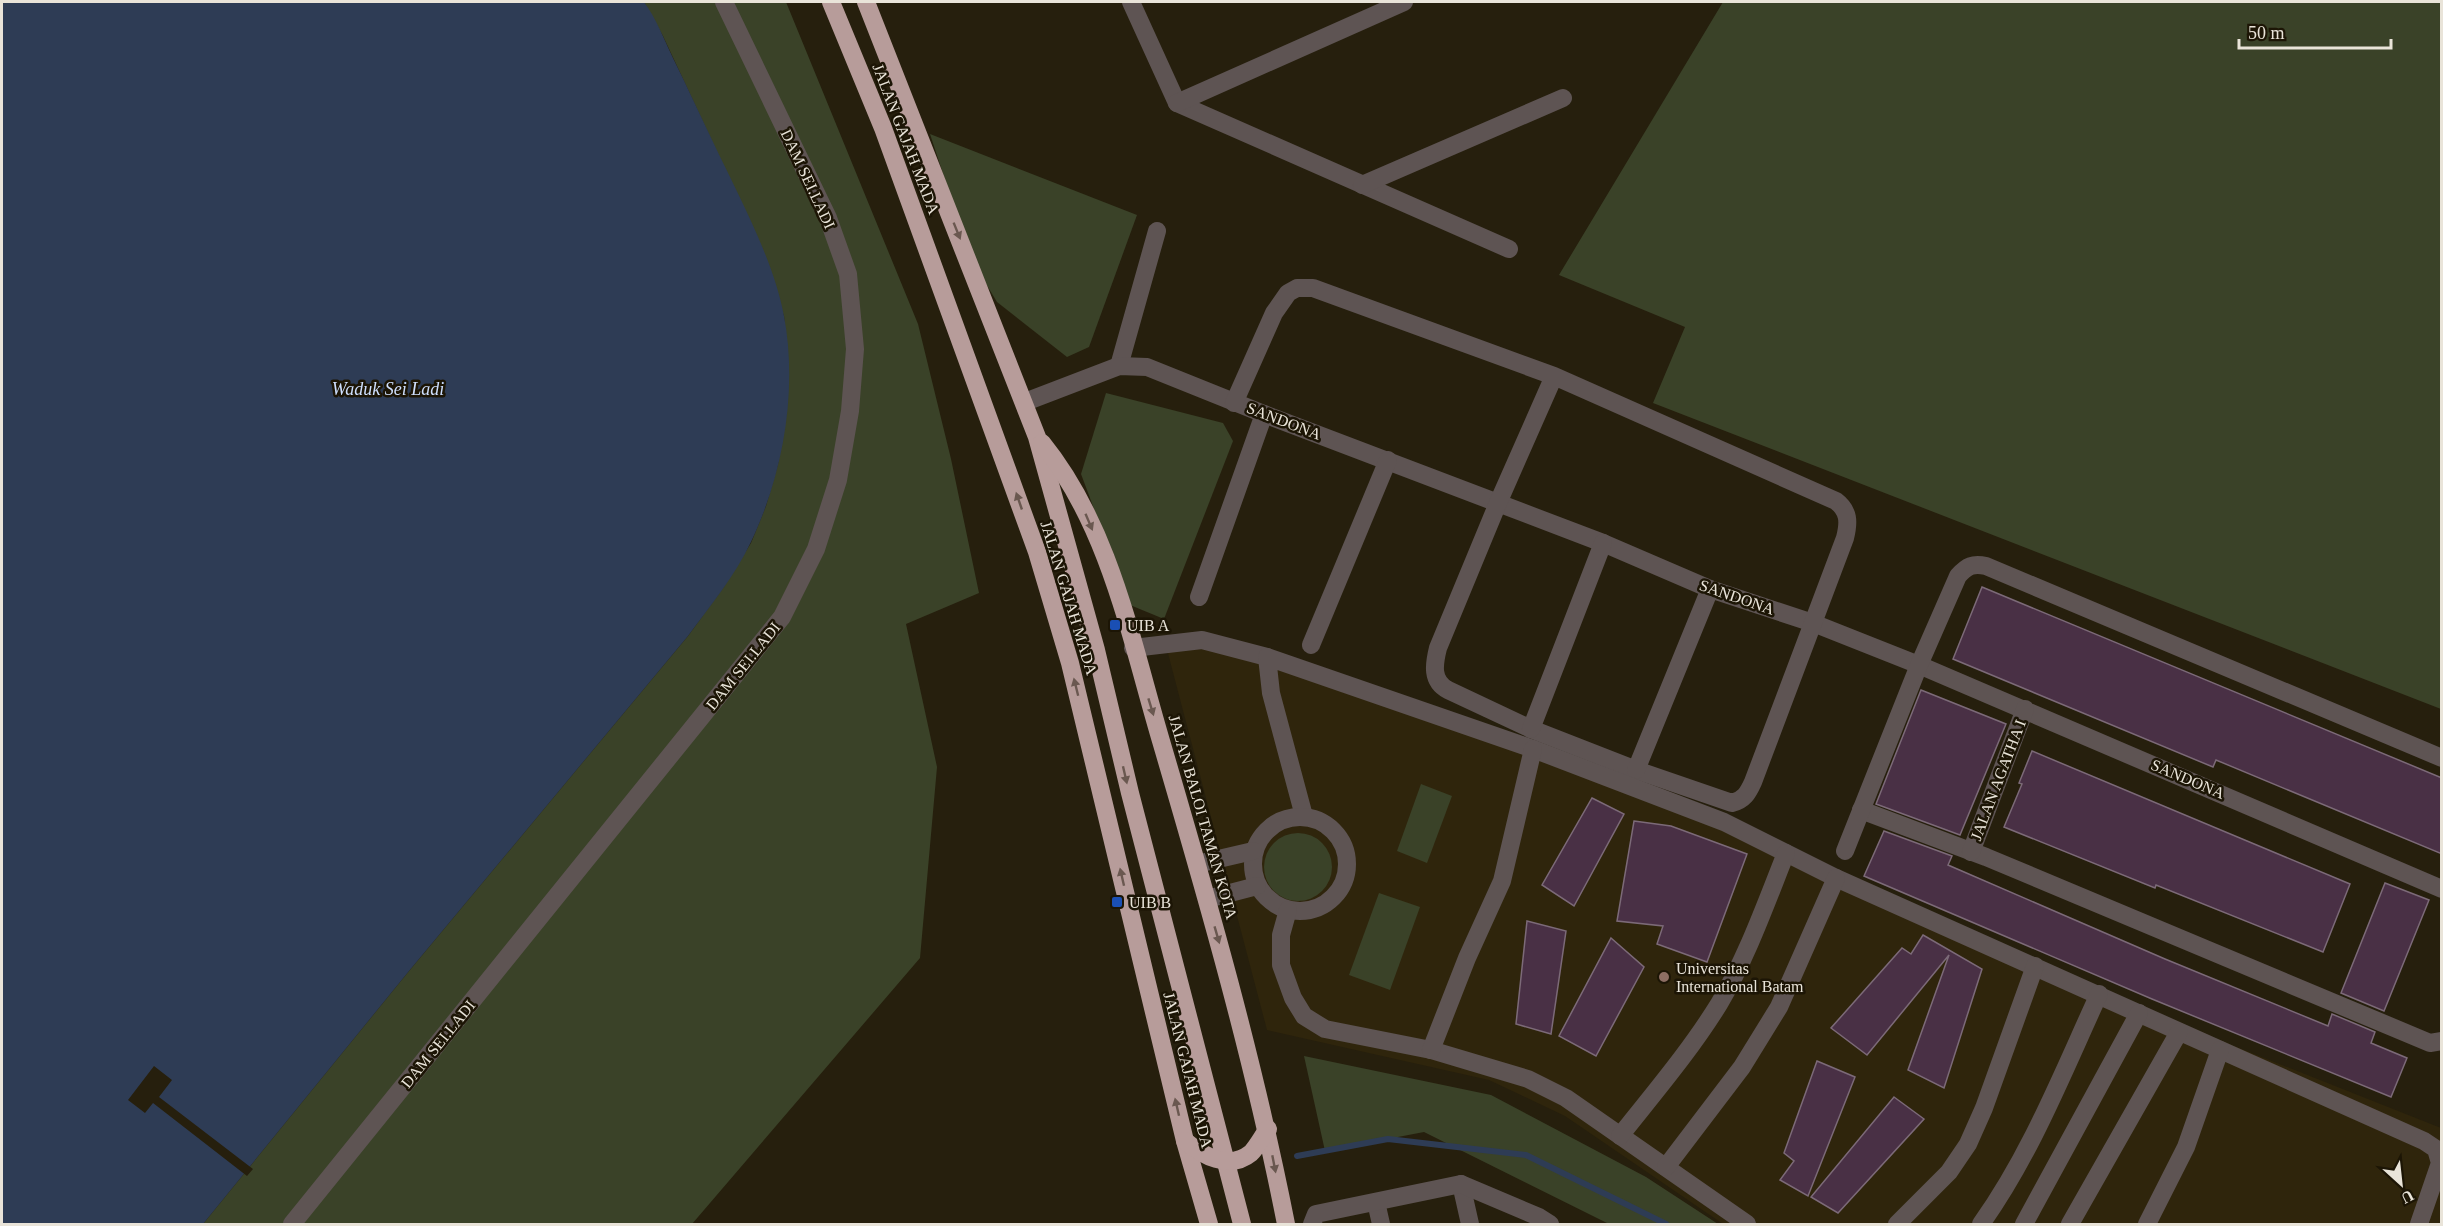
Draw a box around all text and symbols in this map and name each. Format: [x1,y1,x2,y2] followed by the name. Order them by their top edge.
[2239,12,2390,50] scale bar
[2248,23,2285,43] text: 50 m
[869,61,943,217] street label: JALAN GAJAH MADA
[778,127,838,231] street label: DAM SEI.LADI
[952,223,962,241] one-way arrow
[332,379,444,399] water label: Waduk Sei Ladi
[1244,399,1324,443] street label: SANDONA
[1013,492,1023,510] one-way arrow
[1085,513,1095,531] one-way arrow
[1037,519,1101,677] street label: JALAN GAJAH MADA
[1697,576,1777,618] street label: SANDONA
[1127,617,1170,634] place label: UIB A
[1108,618,1122,632] marker: UIB A
[703,619,783,713] street label: DAM SEI.LADI
[1070,678,1080,697] one-way arrow
[1147,698,1156,716] one-way arrow
[1166,713,1240,922] street label: JALAN BALOI TAMAN KOTA
[1967,717,2029,843] street label: JALAN AGATHA I
[2149,756,2228,802] street label: SANDONA
[1121,766,1131,784] one-way arrow
[1116,868,1126,886] one-way arrow
[1129,894,1171,911] place label: UIB B
[1110,895,1124,909] marker: UIB B
[1212,925,1222,944] one-way arrow
[1676,960,1804,995] place label: Universitas International Batam
[1657,970,1671,984] marker: Universitas International Batam
[1160,990,1216,1150] street label: JALAN GAJAH MADA
[398,997,478,1091] street label: DAM SEI.LADI
[1171,1098,1181,1117] one-way arrow
[2371,1154,2431,1214] north arrow
[1270,1155,1279,1174] one-way arrow
[2398,1187,2417,1207] text: U

